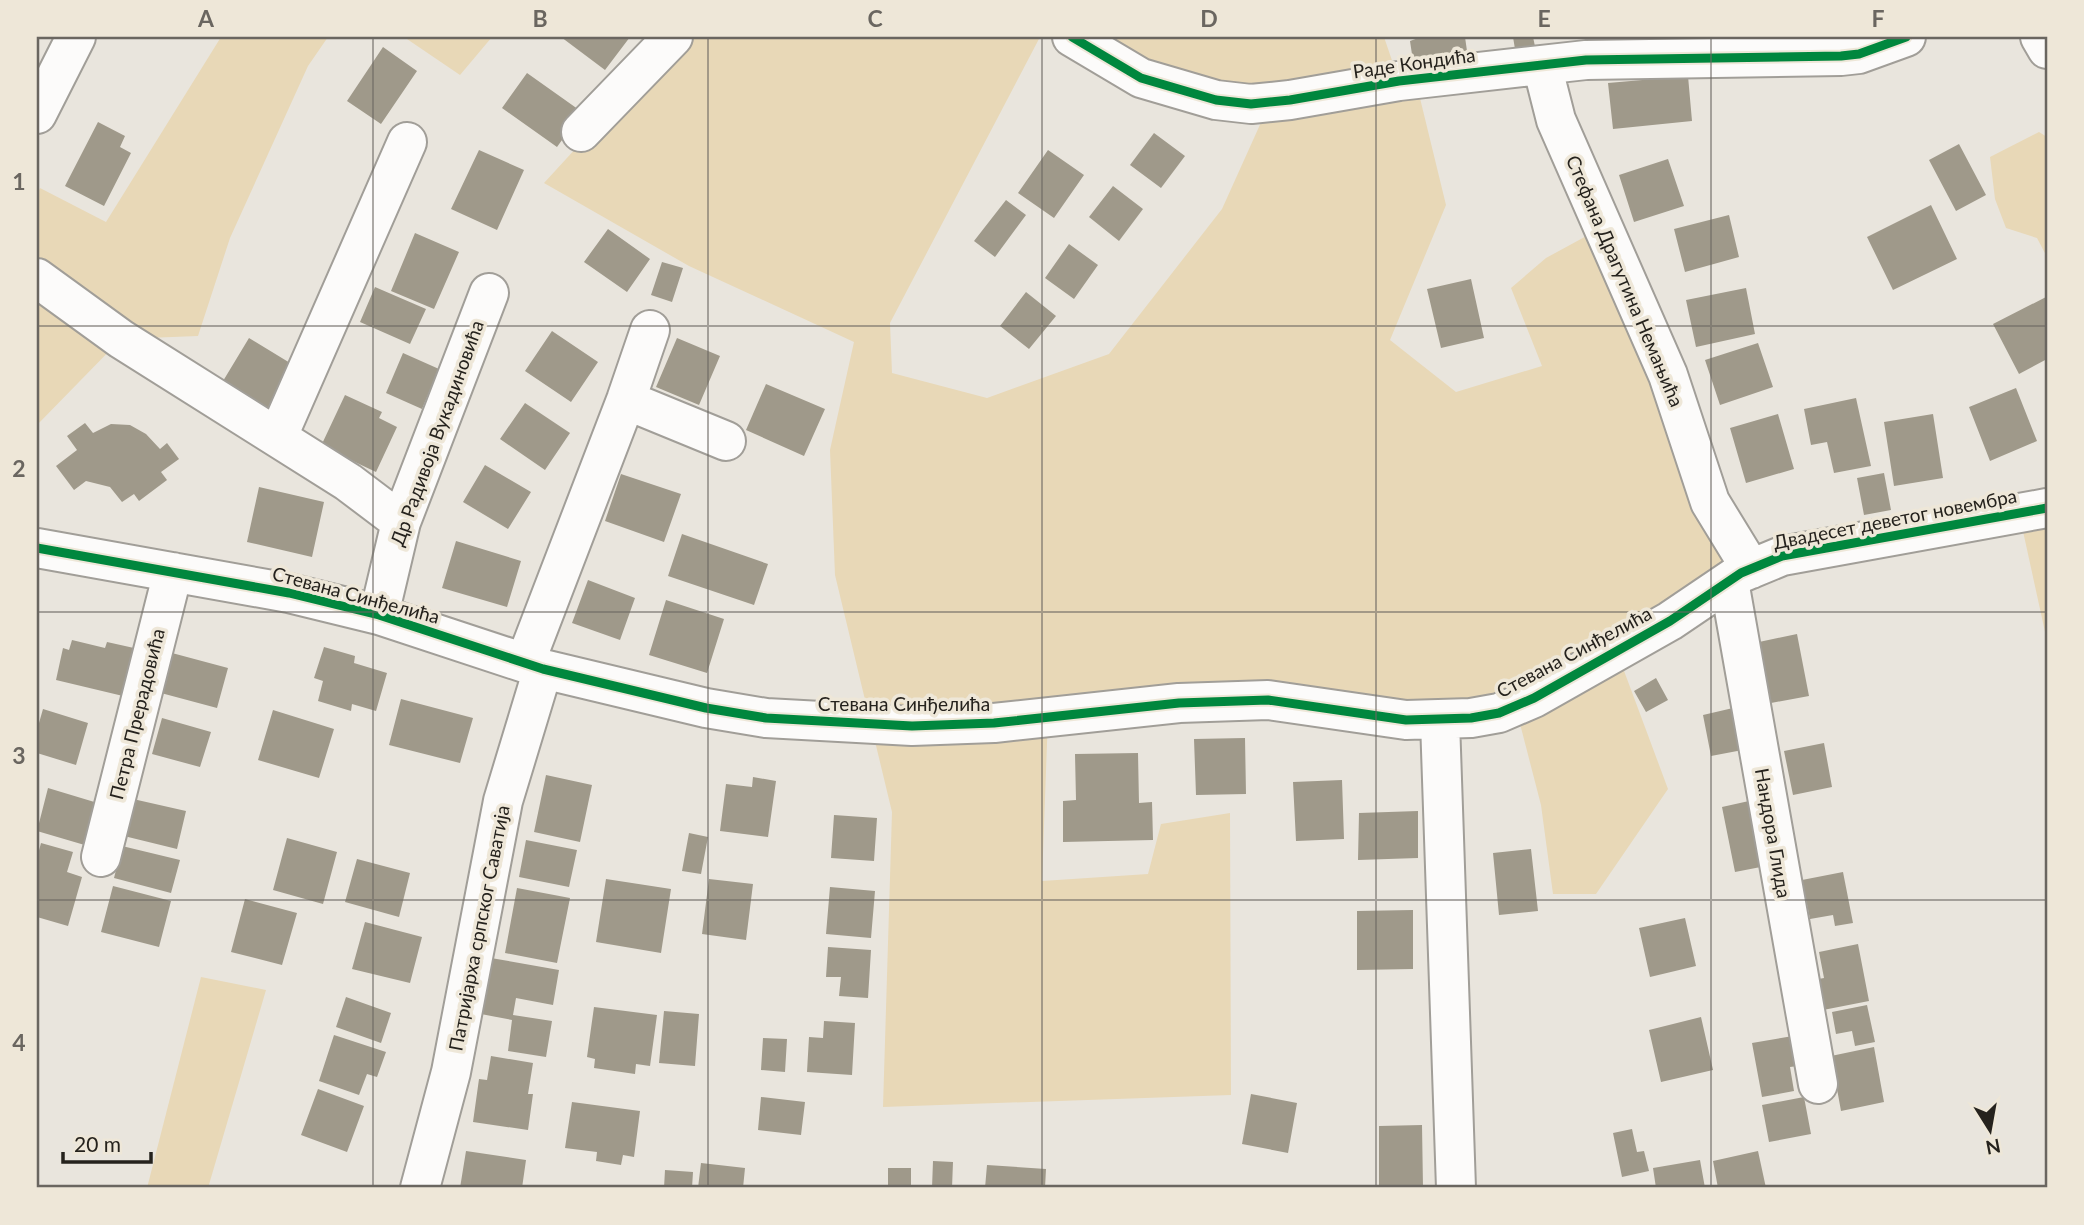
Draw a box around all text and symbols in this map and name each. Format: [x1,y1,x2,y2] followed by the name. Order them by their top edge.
[197,4,215,32] text: A
[532,4,548,32] text: B
[867,4,883,32] text: C
[1200,4,1218,32] text: D
[1537,4,1551,32] text: E
[1871,4,1885,32] text: F
[1351,43,1477,82] street label: Раде Кондића
[1562,152,1689,410] street label: Стефана Драгутина Немањића
[12,167,26,195] text: 1
[385,317,488,549] street label: Др Радивоја Вукадиновића
[12,454,26,482] text: 2
[1771,484,2019,553] street label: Двадесет деветог новембра
[270,561,442,628] street label: Стевана Синђелића
[1492,601,1655,702] street label: Стевана Синђелића
[104,626,169,802] street label: Петра Прерадовића
[818,692,990,715] street label: Стевана Синђелића
[12,741,26,769] text: 3
[1751,766,1796,900] street label: Нандора Глида
[443,803,514,1053] street label: Патријарха српског Саватија
[12,1028,26,1056] text: 4
[1954,1096,2024,1166] north arrow
[63,1120,150,1164] scale bar
[74,1131,121,1156] text: 20 m
[1984,1134,2003,1160] text: N

